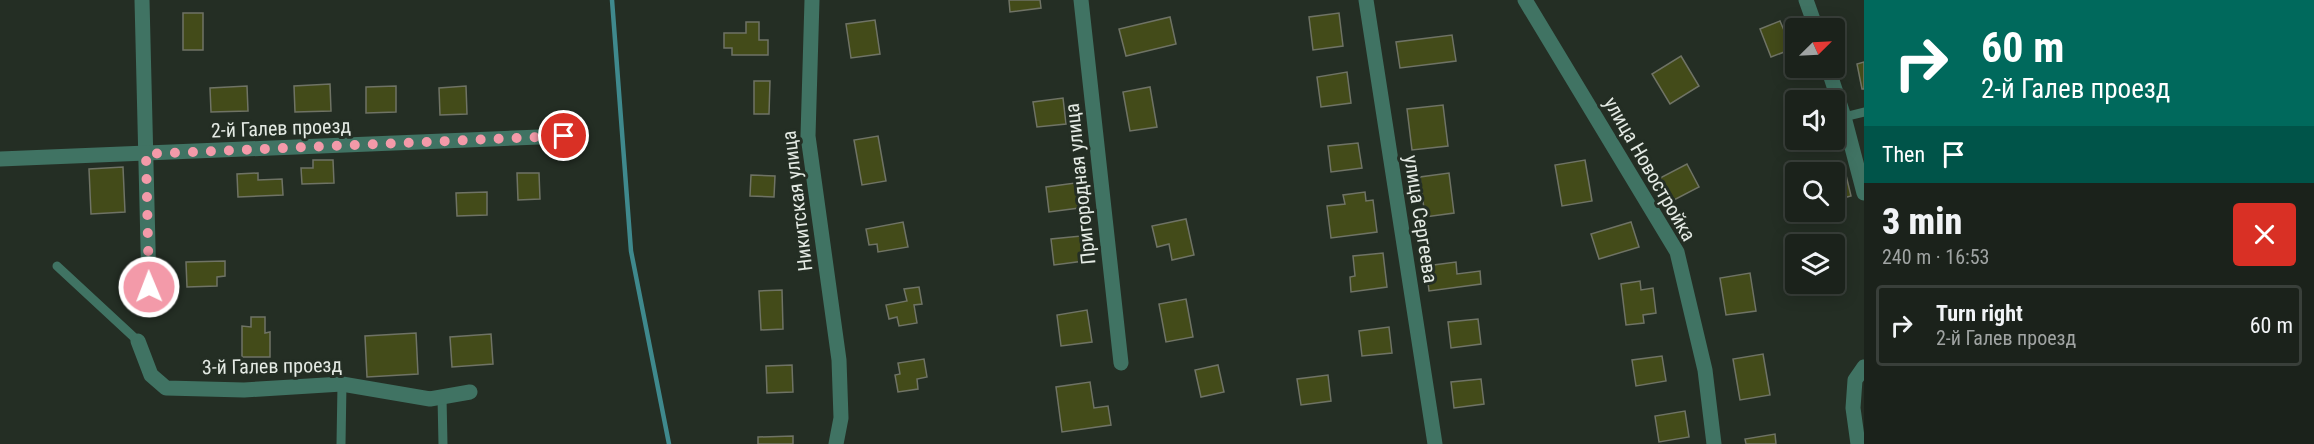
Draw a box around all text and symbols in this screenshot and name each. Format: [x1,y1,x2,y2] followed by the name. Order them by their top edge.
[1785,18,1845,78] north arrow
[1785,18,1845,294] map controls
[1981,23,2064,72] text: 60 m
[1882,24,1960,102] icon: right
[1981,73,2170,105] text: 2-й Галев проезд
[1785,90,1845,150] button: sound
[1599,93,1701,245] street label: улица Новостройка
[1060,102,1100,266] street label: Пригородная улица
[538,110,589,161] pin
[210,114,352,142] street label: 2-й Галев проезд
[547,119,580,152] icon: arrive
[776,129,818,273] street label: Никитская улица
[1937,138,1970,171] icon: arrive
[1882,142,1925,167] text: Then
[1399,153,1443,285] street label: улица Сергеева
[1785,162,1845,222] button: search
[1882,201,1962,243] text: 3 min
[2233,203,2296,266] button: close
[1785,234,1845,294] button: layers
[1882,245,1989,269] text: 240 m · 16:53
[117,255,181,319] position arrow
[1936,301,2023,326] text: Turn right
[1885,309,1918,342] icon: right
[2250,313,2293,338] text: 60 m
[1936,326,2076,350] text: 2-й Галев проезд
[202,353,343,379] street label: 3-й Галев проезд

